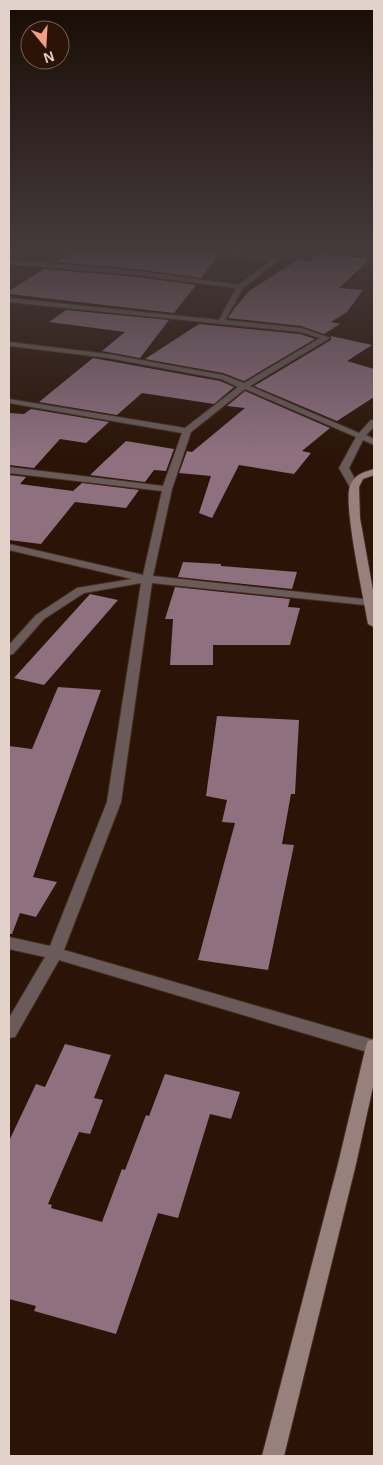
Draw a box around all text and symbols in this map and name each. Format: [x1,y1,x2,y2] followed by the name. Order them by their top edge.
[20,20,70,70] north arrow
[42,48,56,67] text: N

